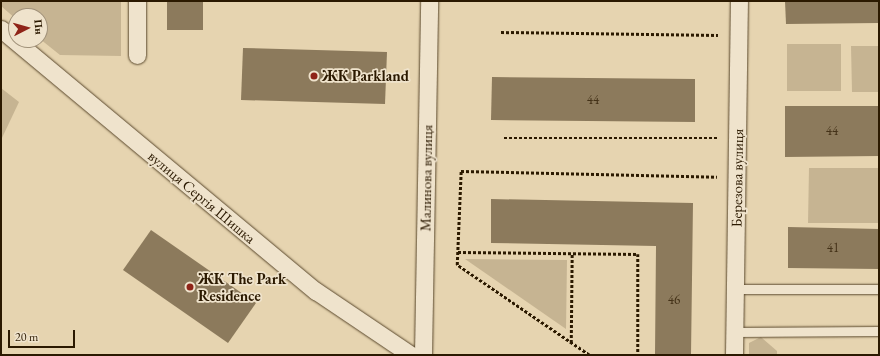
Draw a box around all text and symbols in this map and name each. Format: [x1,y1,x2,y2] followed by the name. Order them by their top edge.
[8,8,48,48] north arrow
[31,19,47,35] text: Пн
[322,67,409,85] place label: ЖК Parkland
[309,71,319,81] marker: ЖК Parkland
[587,92,599,108] house number: 44
[826,123,838,139] house number: 44
[416,124,436,232] street label: Малинова вулиця
[727,129,747,227] street label: Березова вулиця
[145,147,259,247] street label: вулиця Сергія Шишка
[827,240,839,256] house number: 41
[198,269,286,304] place label: ЖК The Park Residence
[185,282,195,292] marker: ЖК The Park Residence
[668,292,680,308] house number: 46
[10,322,77,348] scale bar
[15,329,38,345] text: 20 m

